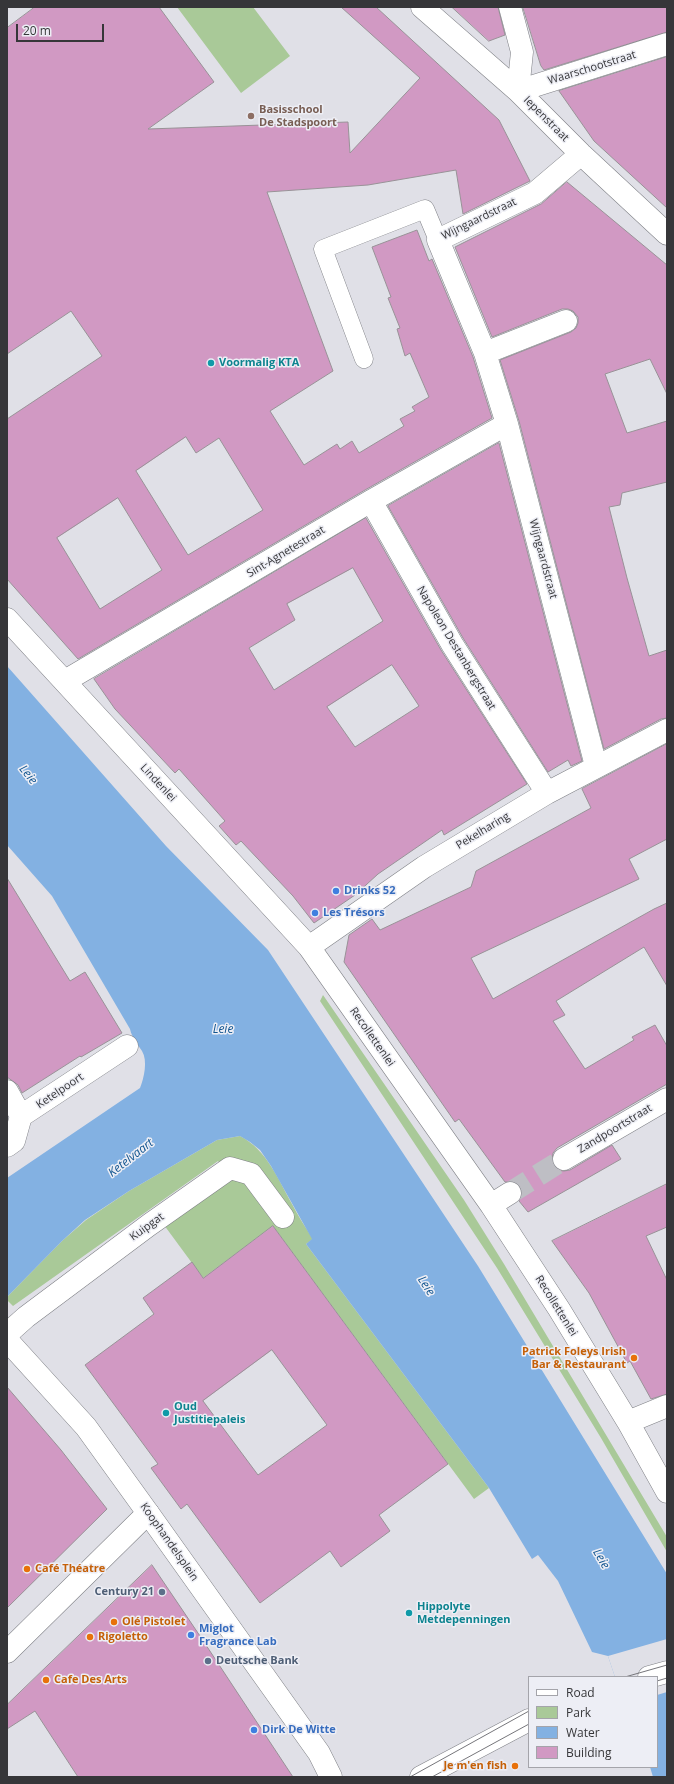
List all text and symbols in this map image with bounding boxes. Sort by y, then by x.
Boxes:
scale bar [18,16,106,42]
text: 20 m [23,22,51,39]
street label: Waarschootstraat [547,48,637,88]
street label: Iepenstraat [521,94,571,144]
place label: Basisschool De Stadspoort [259,103,337,129]
marker: Basisschool De Stadspoort [246,111,256,121]
street label: Wijngaardstraat [439,195,519,243]
place label: Voormalig KTA [219,356,299,370]
marker: Voormalig KTA [206,358,216,368]
street label: Wijngaardstraat [526,518,560,600]
street label: Sint-Agnetestraat [245,523,327,581]
street label: Napoleon Destanbergstraat [414,584,498,712]
street label: Lindenlei [137,761,179,805]
water label: Leie [16,762,40,788]
street label: Pekelharing [454,810,512,852]
place label: Drinks 52 [344,884,395,898]
marker: Drinks 52 [331,886,341,896]
place label: Les Trésors [323,906,385,920]
marker: Les Trésors [310,908,320,918]
street label: Recollettenlei [347,1005,397,1069]
water label: Leie [213,1023,233,1037]
street label: Ketelpoort [34,1070,86,1112]
street label: Zandpoortstraat [576,1102,654,1156]
water label: Ketelvaart [106,1136,156,1180]
street label: Kuipgat [127,1210,167,1244]
water label: Leie [414,1273,438,1299]
street label: Recollettenlei [532,1273,580,1339]
place label: Patrick Foleys Irish Bar & Restaurant [522,1345,626,1371]
marker: Patrick Foleys Irish Bar & Restaurant [629,1353,639,1363]
place label: Oud Justitiepaleis [174,1400,245,1426]
marker: Oud Justitiepaleis [161,1408,171,1418]
street label: Koophandelsplein [137,1500,201,1584]
water label: Leie [590,1546,612,1572]
place label: Café Théatre [35,1562,105,1576]
marker: Café Théatre [22,1564,32,1574]
place label: Century 21 [95,1585,154,1599]
marker: Century 21 [157,1587,167,1597]
place label: Hippolyte Metdepenningen [417,1600,511,1626]
marker: Hippolyte Metdepenningen [404,1608,414,1618]
place label: Olé Pistolet [122,1615,185,1629]
marker: Olé Pistolet [109,1617,119,1627]
place label: Miglot Fragrance Lab [199,1622,277,1648]
place label: Rigoletto [98,1630,148,1644]
marker: Miglot Fragrance Lab [186,1630,196,1640]
marker: Rigoletto [85,1632,95,1642]
place label: Deutsche Bank [216,1654,298,1668]
marker: Deutsche Bank [203,1656,213,1666]
place label: Cafe Des Arts [54,1673,127,1687]
marker: Cafe Des Arts [41,1675,51,1685]
legend [528,1676,658,1768]
text: Road [566,1684,595,1701]
text: Park [566,1704,591,1721]
place label: Dirk De Witte [262,1723,336,1737]
text: Water [566,1724,600,1741]
marker: Dirk De Witte [249,1725,259,1735]
text: Building [566,1744,611,1761]
place label: Je m'en fish [443,1759,507,1773]
marker: Je m'en fish [510,1761,520,1771]

